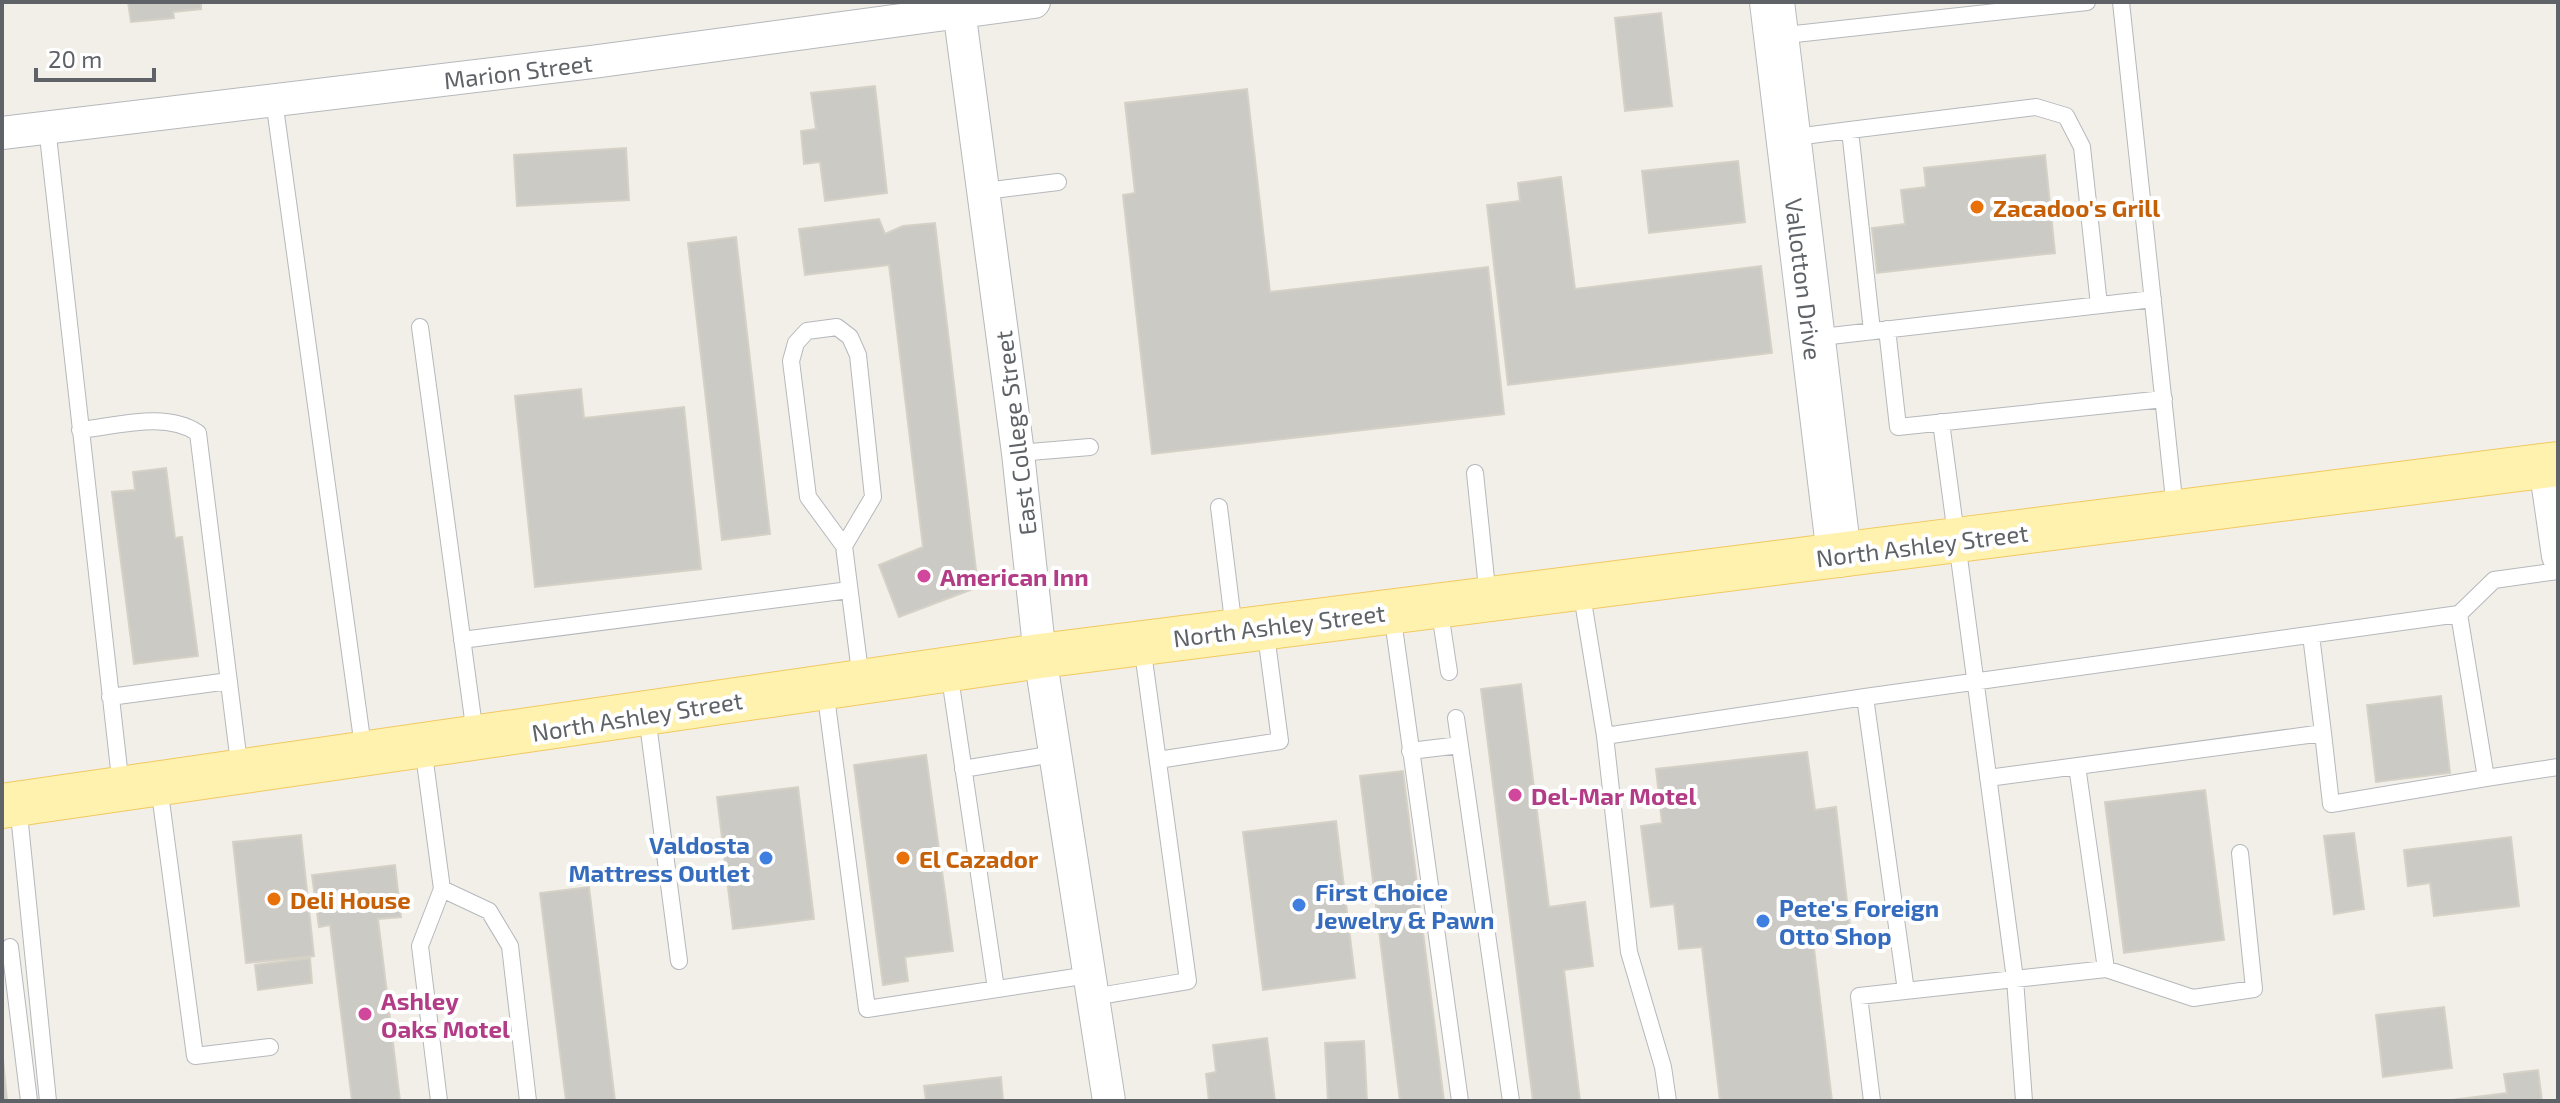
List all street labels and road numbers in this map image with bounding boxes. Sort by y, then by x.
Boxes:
street label: Marion Street [442,48,594,94]
street label: Vallotton Drive [1780,196,1828,362]
street label: East College Street [988,329,1042,537]
street label: North Ashley Street [1814,518,2030,572]
street label: North Ashley Street [1171,598,1387,652]
street label: North Ashley Street [529,685,745,747]

